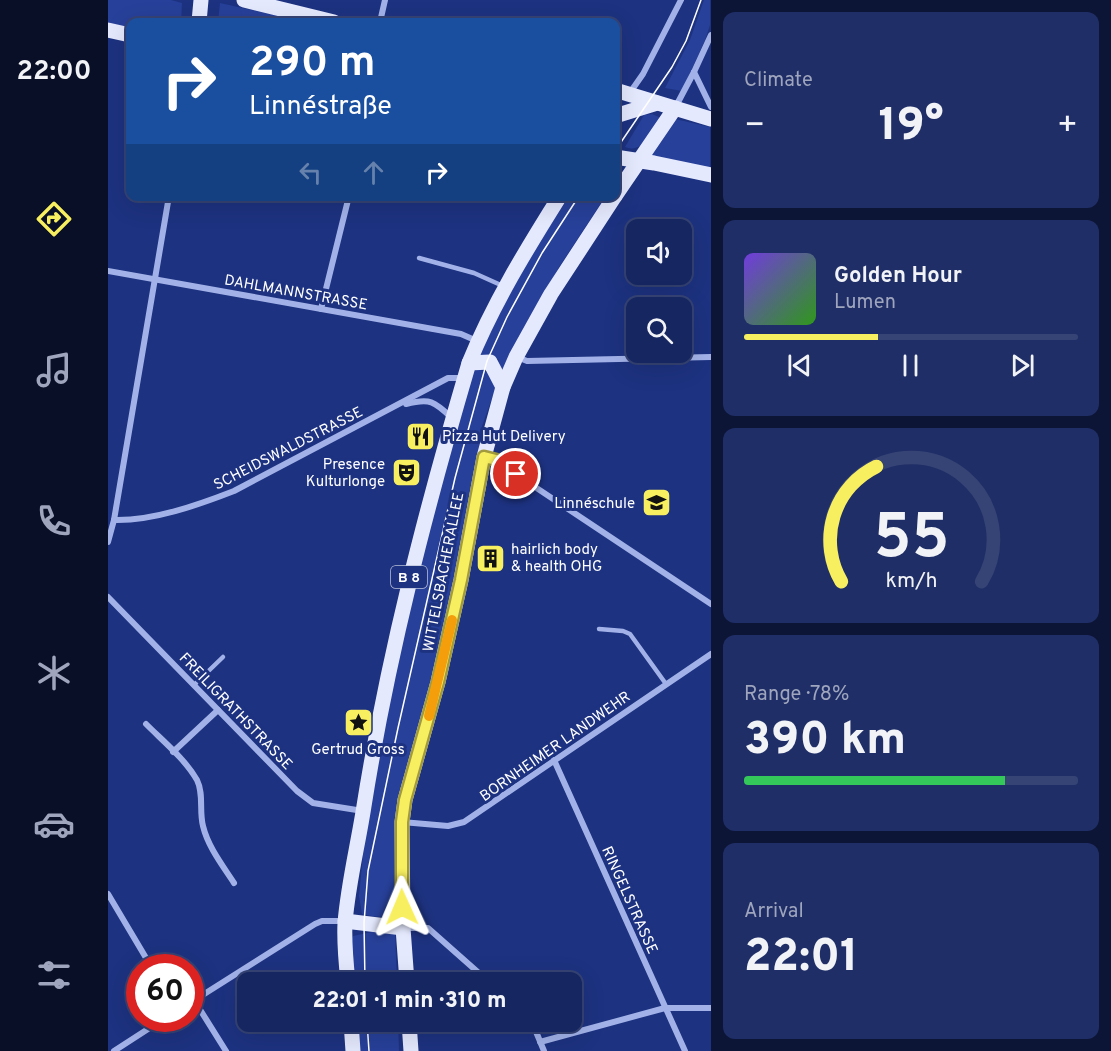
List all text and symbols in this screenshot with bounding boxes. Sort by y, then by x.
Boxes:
text: 290 m [249,38,376,91]
icon: right [150,42,228,120]
text: 22:00 [16,55,92,89]
text: Climate [744,68,813,94]
text: Linnéstraße [249,90,392,124]
text: 19° [878,99,944,156]
text: − [744,106,765,148]
text: + [1057,106,1078,148]
icon: left [294,156,327,189]
icon: ahead [357,156,390,189]
icon: right [420,156,453,189]
icon: directions [33,198,75,240]
map controls [626,219,692,363]
button: sound [626,219,692,285]
text: Golden Hour [834,263,962,290]
street label: DAHLMANNSTRASSE [223,272,369,315]
text: Lumen [834,290,896,316]
button: search [626,297,692,363]
icon: music [33,349,75,391]
icon: previous [783,349,816,382]
icon: pause [894,349,927,382]
icon: next [1006,349,1039,382]
street label: SCHEIDSWALDSTRASSE [211,403,367,495]
restaurant icon: Pizza Hut Delivery [405,420,437,452]
place label: Pizza Hut Delivery [442,428,566,447]
pin [490,448,541,499]
place label: Presence Kulturlonge [306,456,385,492]
theatre icon: Presence Kulturlonge [390,457,422,489]
icon: arrive [499,457,532,490]
school or university icon: Linnéschule [640,487,672,519]
street label: WITTELSBACHERALLEE [420,491,469,654]
place label: Linnéschule [554,495,635,514]
icon: phone [33,500,75,542]
text: 55 [873,502,949,581]
place label: hairlich body & health OHG [511,541,602,577]
building icon: hairlich body & health OHG [474,542,506,574]
road number: B 8 [391,566,427,588]
text: km/h [885,569,937,596]
street label: FREILIGRATHSTRASSE [174,650,296,775]
icon: climate [33,652,75,694]
text: Range · 78% [744,682,849,708]
street label: BORNHEIMER LANDWEHR [477,688,635,807]
place icon: Gertrud Gross [342,706,374,738]
text: 390 km [744,713,906,770]
place label: Gertrud Gross [311,741,405,760]
icon: car [33,803,75,845]
street label: RINGELSTRASSE [596,844,661,957]
position arrow [370,875,434,939]
text: Arrival [744,899,804,925]
text: 22:01 [744,930,858,987]
icon: filters [33,954,75,996]
speed limit sign: 60 [126,954,204,1032]
text: 22:01 · 1 min · 310 m [313,988,506,1015]

